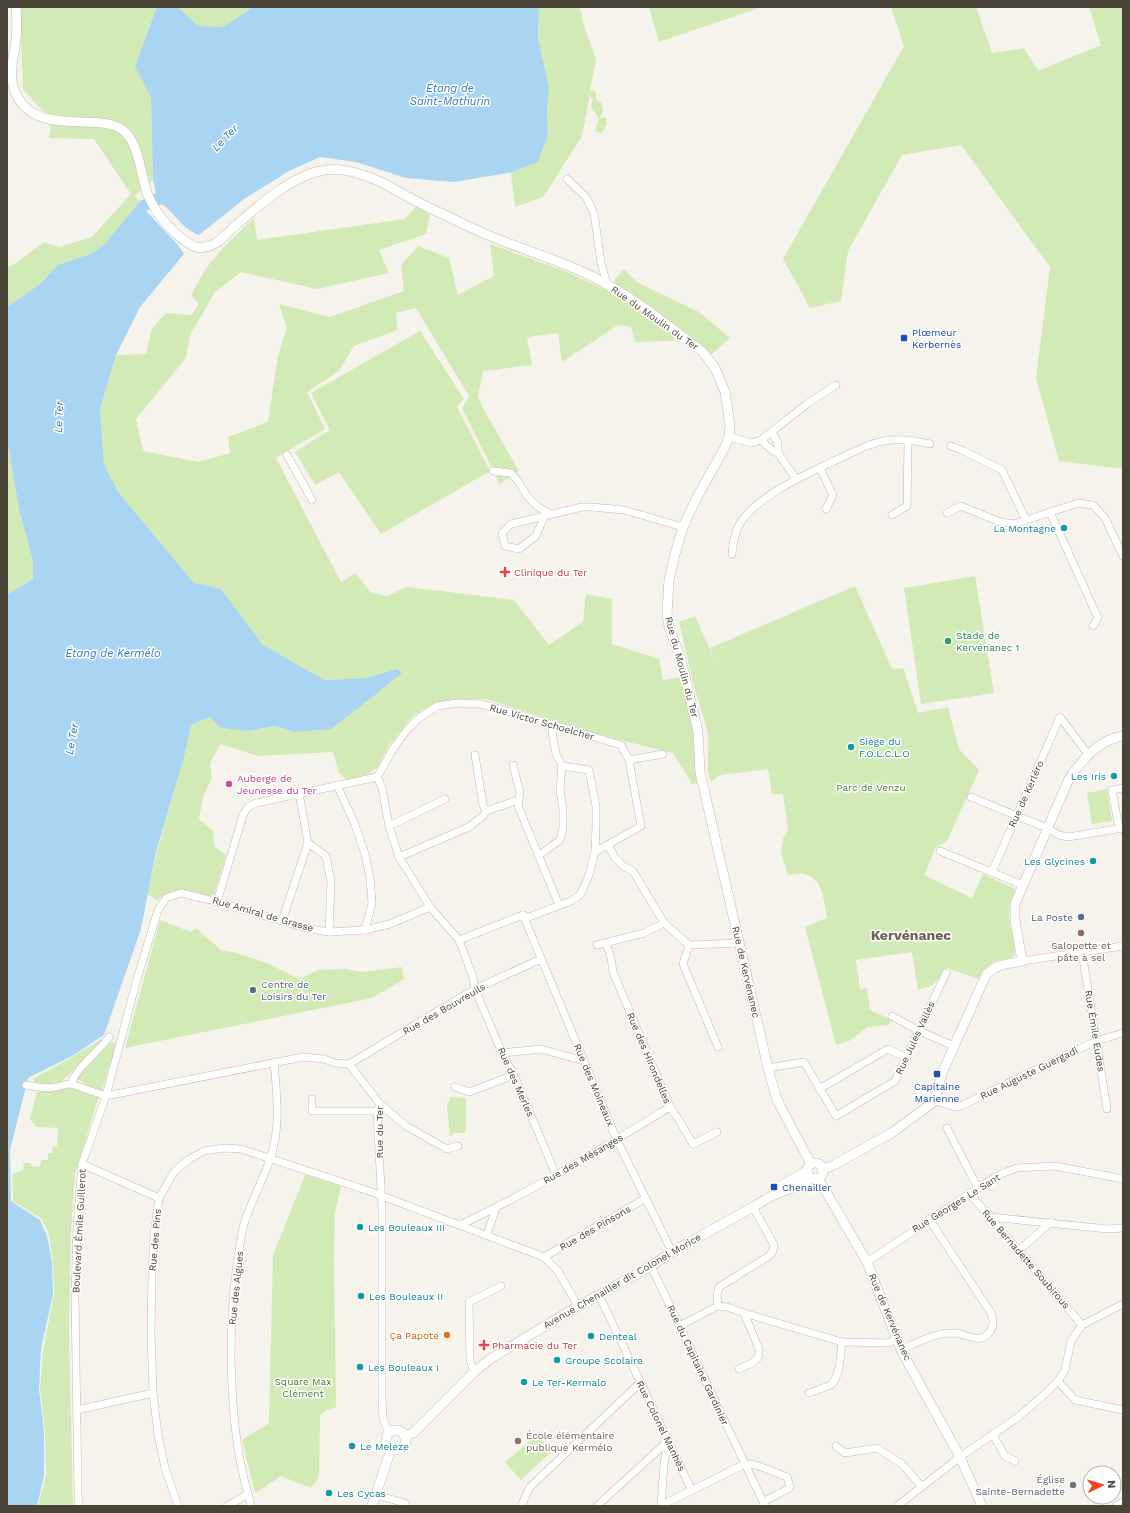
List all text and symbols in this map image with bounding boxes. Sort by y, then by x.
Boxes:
water label: Étang de Saint-Mathurin [410,81,490,108]
water label: Le Ter [209,121,241,154]
street label: Rue du Moulin du Ter [609,284,701,352]
place label: Plœmeur Kerbernès [912,327,961,350]
marker: Plœmeur Kerbernès [899,333,909,343]
water label: Le Ter [52,400,66,433]
place label: La Montagne [993,523,1056,534]
marker: La Montagne [1059,523,1069,533]
marker: Clinique du Ter [499,566,511,578]
place label: Clinique du Ter [514,567,587,578]
street label: Rue du Moulin du Ter [663,615,701,719]
place label: Stade de Kervénanec 1 [956,630,1019,653]
marker: Stade de Kervénanec 1 [943,636,953,646]
water label: Étang de Kermélo [65,646,161,660]
street label: Rue Victor Schoelcher [488,702,596,742]
water label: Le Ter [63,721,81,756]
place label: Siège du F.O.L.C.L.O [859,736,910,759]
marker: Siège du F.O.L.C.L.O [846,742,856,752]
street label: Rue de Kerléro [1006,759,1046,829]
place label: Les Iris [1071,771,1106,782]
marker: Les Iris [1109,771,1119,781]
place label: Auberge de Jeunesse du Ter [237,773,317,796]
marker: Auberge de Jeunesse du Ter [224,779,234,789]
park label: Parc de Venzu [836,782,906,793]
place label: Les Glycines [1024,856,1085,867]
marker: Les Glycines [1088,856,1098,866]
street label: Rue Amiral de Grasse [211,894,315,934]
place label: La Poste [1031,912,1073,923]
marker: La Poste [1076,912,1086,922]
street label: Rue de Kervénanec [730,925,762,1019]
district label: Kervénanec [871,927,951,943]
marker: Salopette et pâte à sel [1076,928,1086,938]
place label: Salopette et pâte à sel [1051,940,1112,963]
place label: Centre de Loisirs du Ter [261,979,326,1002]
street label: Rue des Bouvreuils [401,981,487,1037]
marker: Centre de Loisirs du Ter [248,985,258,995]
street label: Rue Émile Eudes [1083,989,1107,1073]
street label: Rue Jules Vallès [893,1000,937,1076]
street label: Rue des Hirondelles [625,1011,673,1105]
street label: Rue des Moineaux [572,1042,616,1128]
street label: Rue des Merles [496,1045,536,1119]
street label: Rue Auguste Guergadi [978,1045,1080,1101]
marker: Capitaine Marienne [932,1069,942,1079]
place label: Capitaine Marienne [914,1081,960,1104]
street label: Rue du Ter [374,1106,385,1158]
street label: Rue des Mésanges [541,1132,625,1186]
street label: Boulevard Émile Guillerot [70,1168,88,1293]
street label: Rue Georges Le Sant [910,1171,1003,1235]
marker: Chenailler [769,1182,779,1192]
place label: Chenailler [782,1182,831,1193]
street label: Rue des Pinsons [557,1203,633,1253]
street label: Rue Bernadette Soubirous [980,1207,1072,1311]
street label: Rue des Pins [147,1208,163,1272]
marker: Les Bouleaux III [355,1222,365,1232]
place label: Les Bouleaux III [368,1222,445,1233]
street label: Avenue Chenailler dit Colonel Morice [541,1231,703,1331]
street label: Rue des Algues [227,1250,245,1326]
street label: Rue de Kervénanec [867,1272,914,1363]
marker: Les Bouleaux II [356,1291,366,1301]
place label: Les Bouleaux II [369,1291,443,1302]
street label: Rue du Capitaine Gardinier [665,1303,731,1427]
place label: Ça Papote [389,1330,439,1341]
marker: Ça Papote [442,1330,452,1340]
marker: Denteal [586,1331,596,1341]
place label: Denteal [599,1331,637,1342]
marker: Pharmacie du Ter [479,1340,489,1350]
place label: Pharmacie du Ter [492,1340,577,1351]
marker: Groupe Scolaire [552,1355,562,1365]
place label: Groupe Scolaire [565,1355,643,1366]
marker: Les Bouleaux I [355,1362,365,1372]
place label: Les Bouleaux I [368,1362,439,1373]
park label: Square Max Clément [274,1376,332,1399]
marker: Le Ter-Kermalo [519,1377,529,1387]
place label: Le Ter-Kermalo [532,1377,606,1388]
street label: Rue Colonel Manhès [634,1379,688,1473]
place label: École élémentaire publique Kermélo [526,1430,614,1453]
marker: École élémentaire publique Kermélo [513,1436,523,1446]
marker: Le Meleze [347,1441,357,1451]
place label: Le Meleze [360,1441,409,1452]
north arrow [1082,1465,1122,1505]
place label: Église Sainte-Bernadette [976,1474,1065,1497]
marker: Église Sainte-Bernadette [1068,1480,1078,1490]
text: N [1105,1480,1118,1489]
marker: Les Cycas [324,1488,334,1498]
place label: Les Cycas [337,1488,386,1499]

